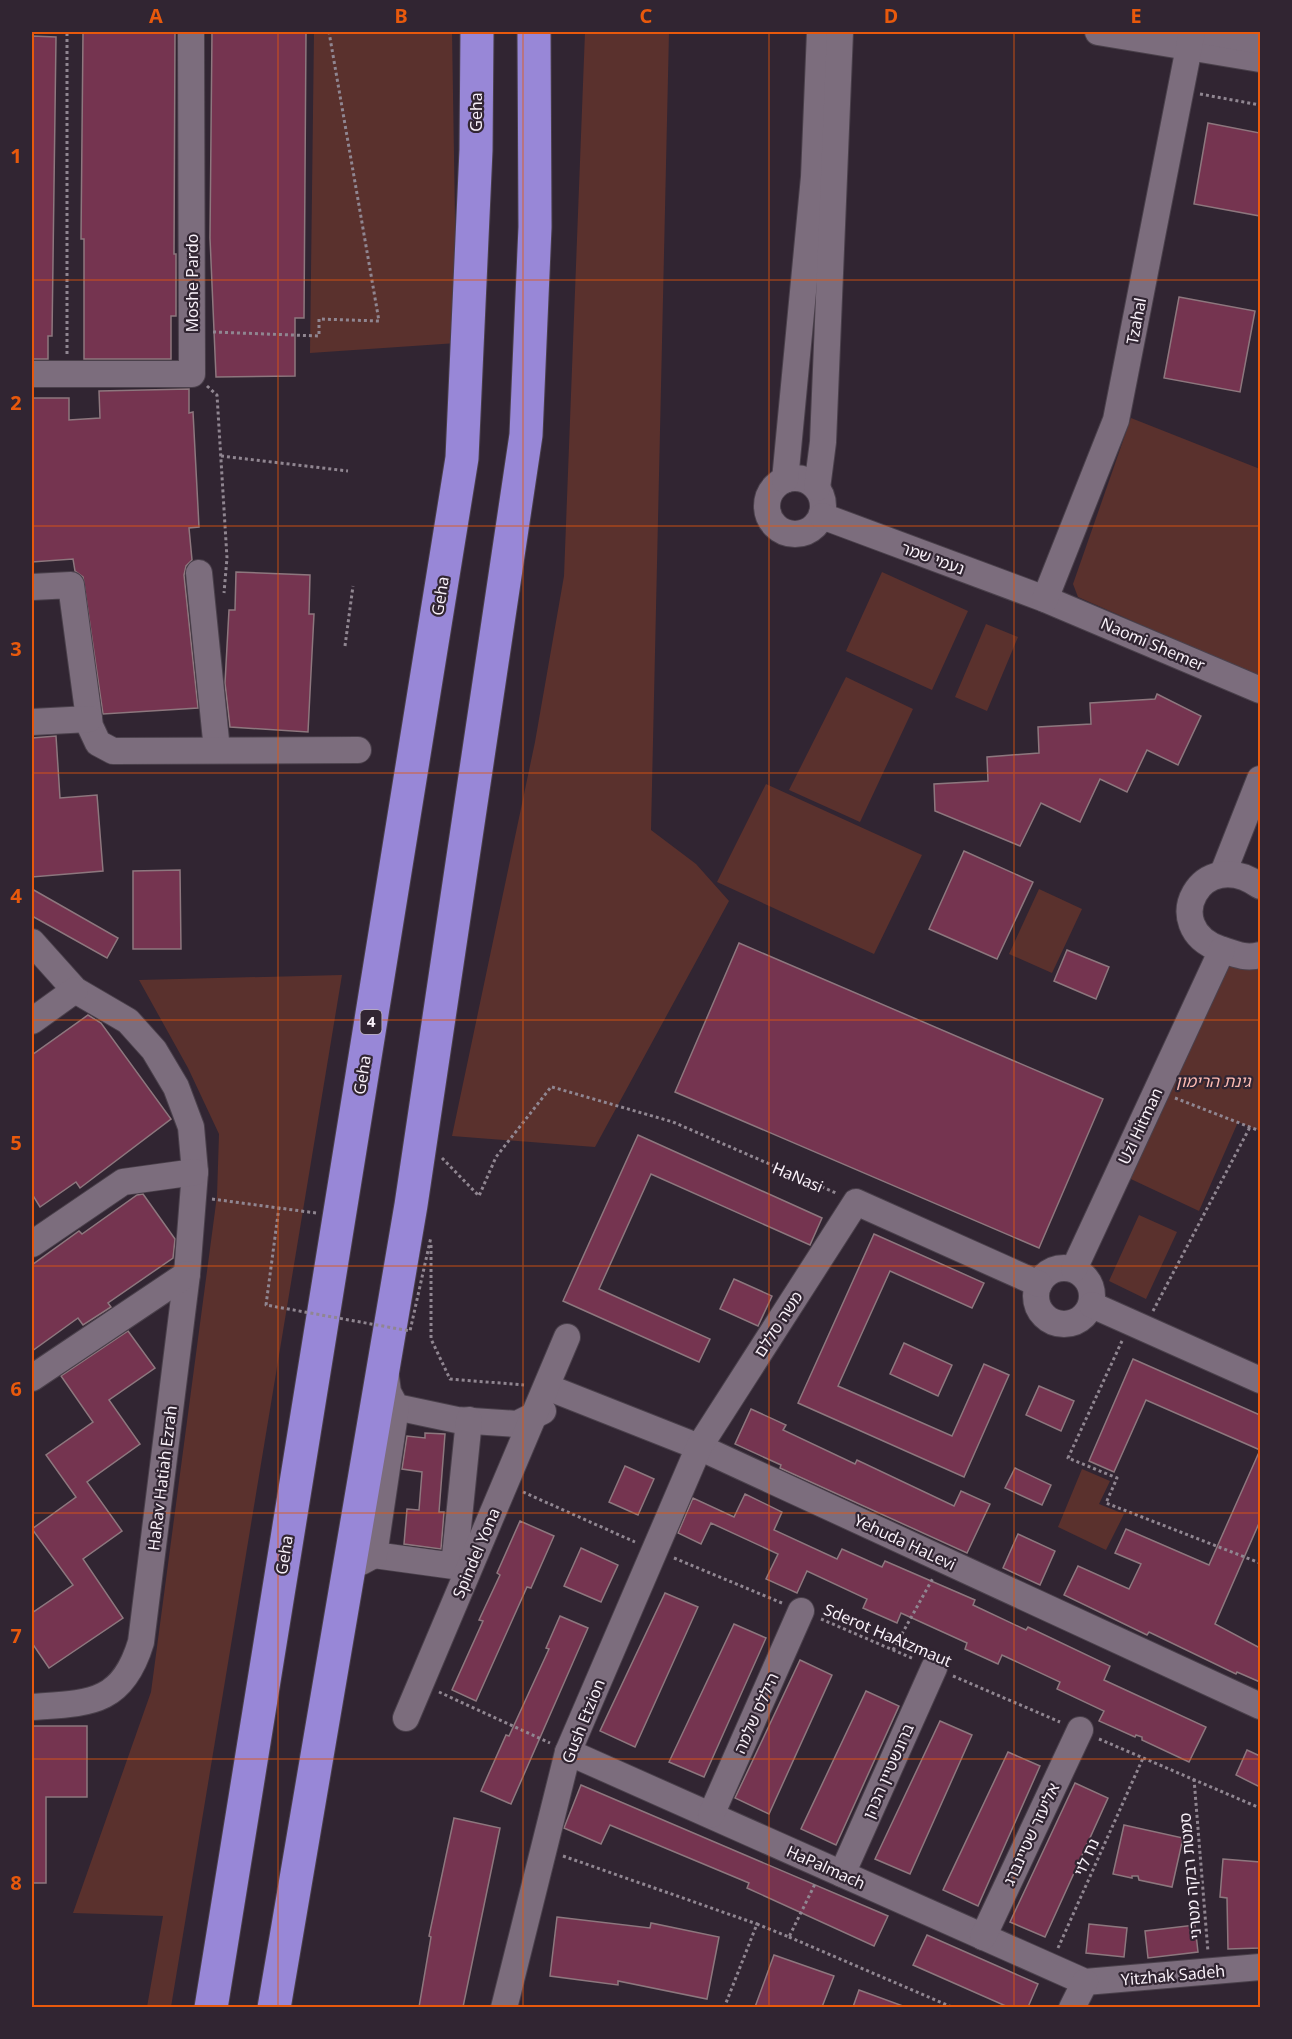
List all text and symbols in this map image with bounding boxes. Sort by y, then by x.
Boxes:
text: A [149,2,163,29]
text: B [394,2,408,29]
text: C [640,2,653,29]
text: D [884,2,898,29]
text: E [1131,2,1141,29]
street label: Geha [465,92,487,132]
text: 1 [10,142,22,169]
street label: Moshe Pardo [181,234,203,332]
street label: Tzahal [1121,296,1151,346]
text: 2 [10,389,22,416]
street label: נעמי שמר [898,536,968,580]
street label: Geha [426,575,454,617]
street label: Naomi Shemer [1098,612,1209,676]
text: 3 [10,635,22,662]
text: 4 [10,882,22,909]
road number: 4 [360,1010,382,1034]
street label: Geha [348,1054,376,1096]
park label: גינת הרימון [1175,1070,1252,1092]
street label: Uzi Hitman [1113,1084,1167,1168]
text: 5 [10,1129,22,1156]
street label: HaNasi [769,1157,827,1197]
street label: משה סללם [748,1287,808,1361]
text: 6 [10,1375,22,1402]
street label: HaRav Hatiah Ezrah [142,1404,182,1552]
street label: Spindel Yona [447,1505,505,1601]
street label: Yehuda HaLevi [851,1509,959,1575]
street label: Geha [270,1534,298,1576]
street label: Sderot HaAtzmaut [821,1598,955,1672]
text: 7 [10,1622,22,1649]
street label: היללס שלמה [728,1669,784,1757]
street label: Gush Etzion [556,1676,610,1766]
street label: ברונשטיין הכהן [857,1720,919,1822]
street label: אליעזר שטיינברג [998,1779,1064,1889]
street label: סמטת רבקה מטרני [1174,1812,1206,1940]
street label: נח לוי [1068,1835,1104,1879]
street label: HaPalmach [783,1840,869,1894]
text: 8 [10,1869,22,1896]
street label: Yitzhak Sadeh [1120,1959,1226,1991]

